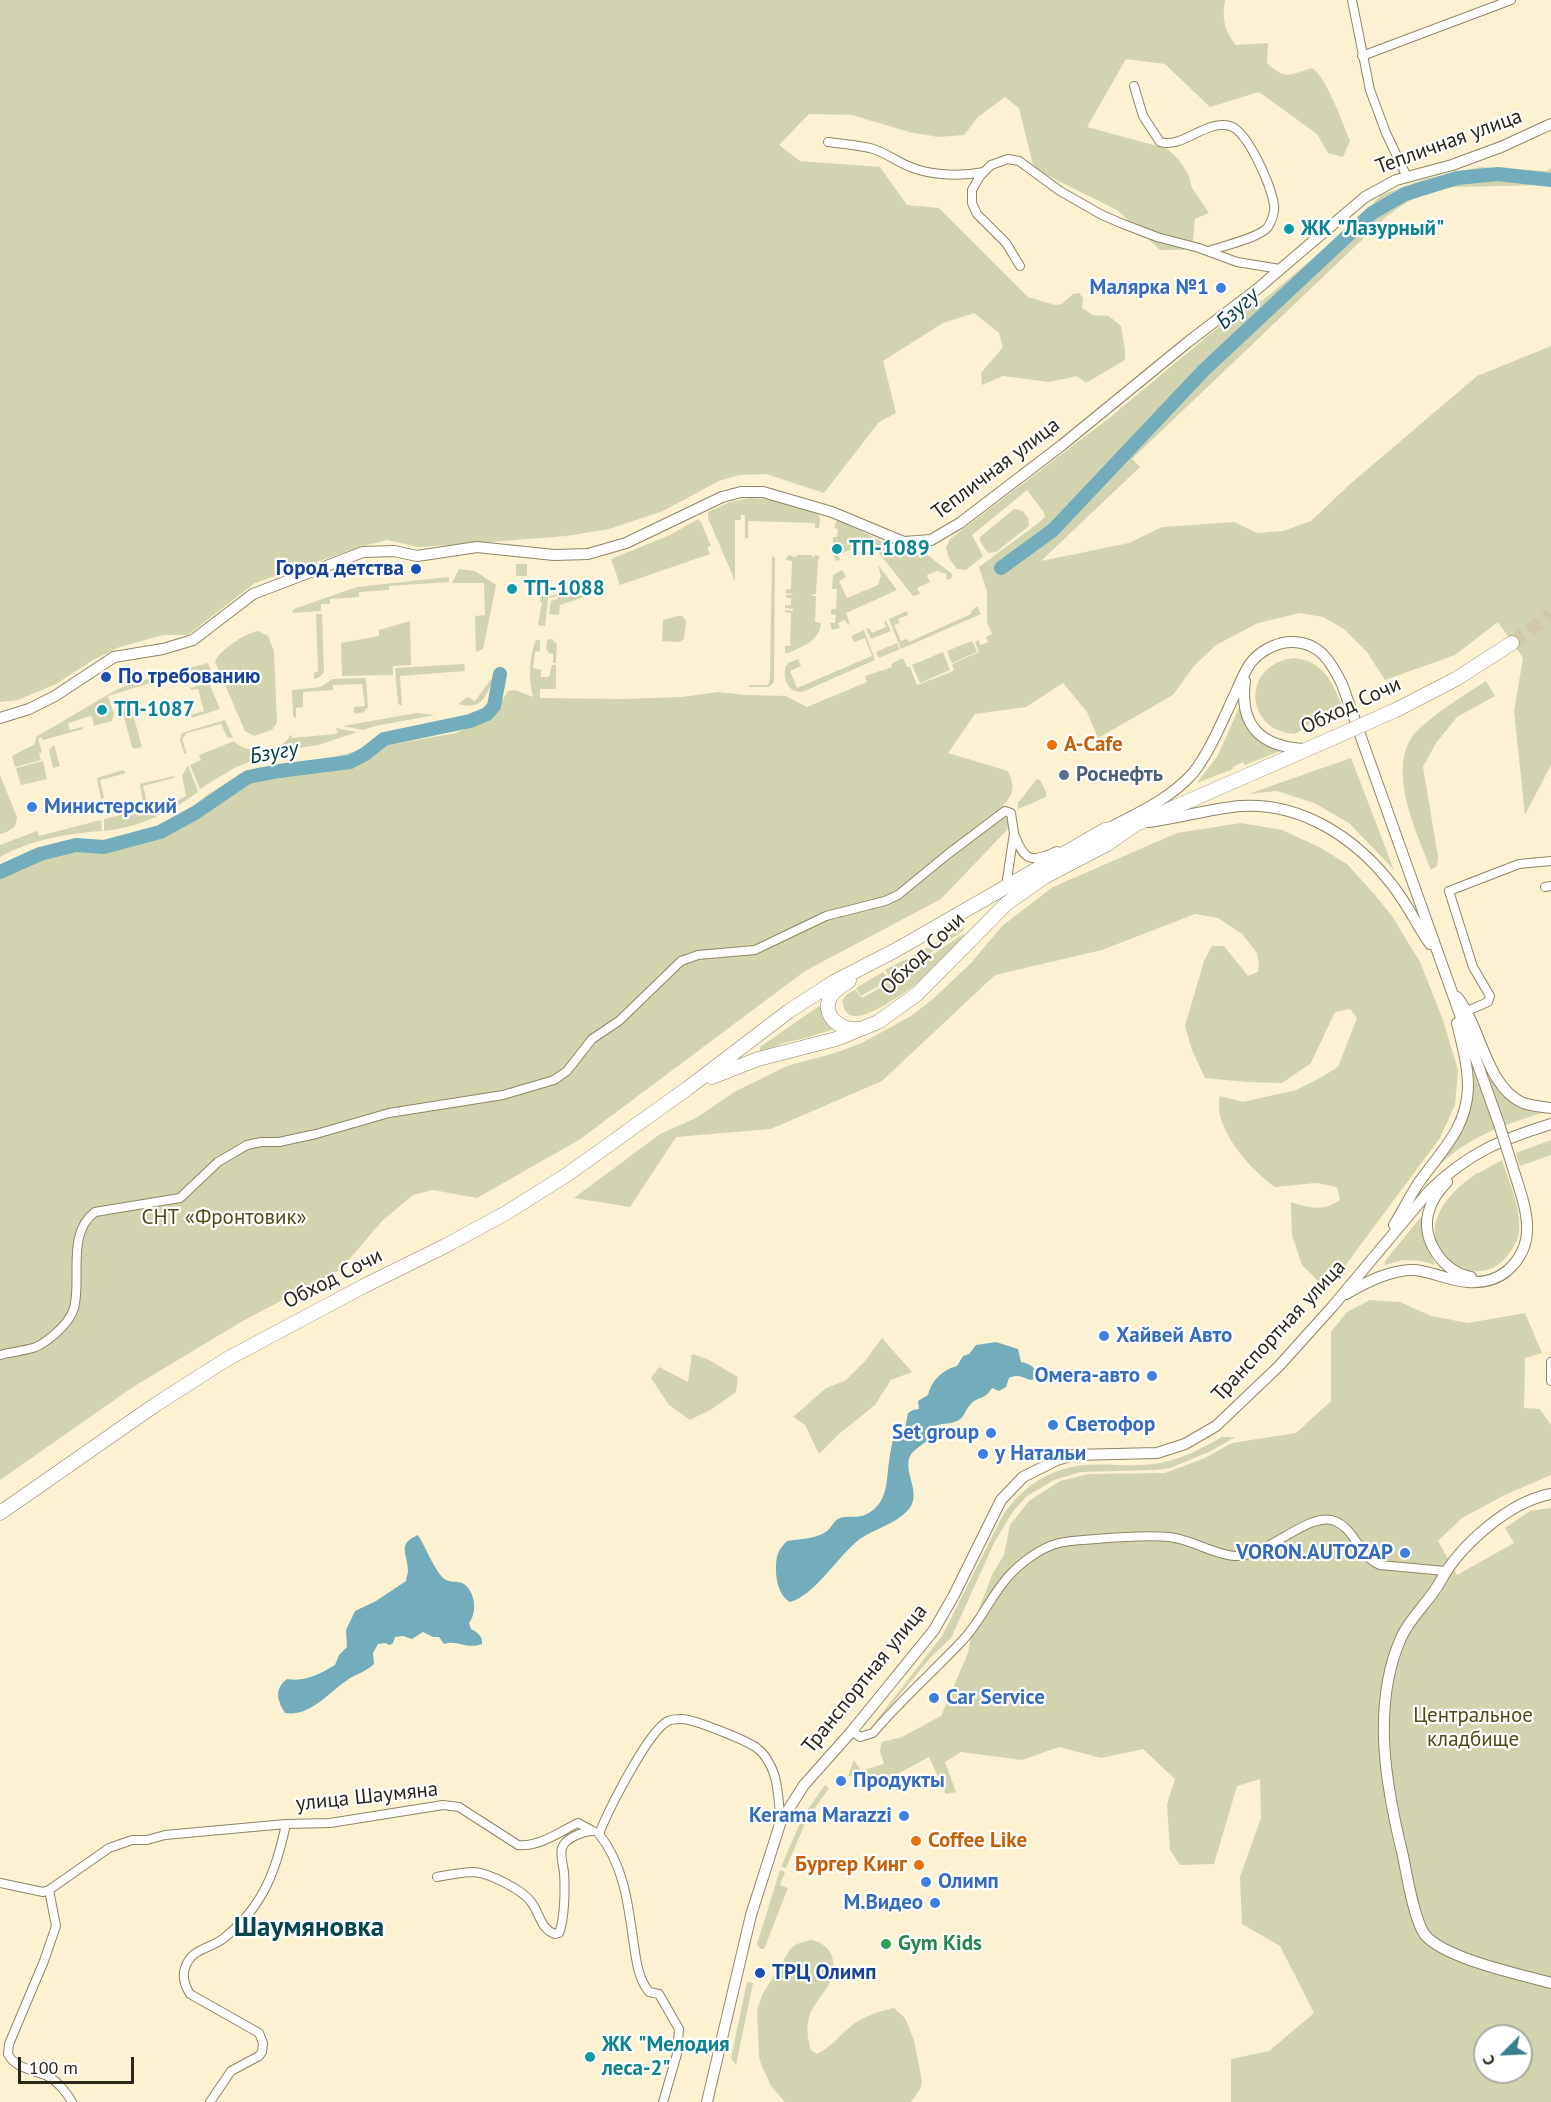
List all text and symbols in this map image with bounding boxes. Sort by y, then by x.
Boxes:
street label: Тепличная улица [1372,104,1526,180]
place label: ЖК "Лазурный" [1301,216,1444,242]
marker: ЖК "Лазурный" [1282,222,1296,236]
place label: Малярка №1 [1090,275,1209,301]
marker: Малярка №1 [1214,281,1228,295]
water label: Бзугу [1211,283,1265,335]
street label: Тепличная улица [927,413,1065,525]
place label: ТП-1089 [849,536,930,562]
marker: ТП-1089 [830,542,844,556]
place label: Город детства [276,556,404,582]
marker: Город детства [409,562,423,576]
place label: ТП-1088 [524,576,605,602]
marker: ТП-1088 [505,582,519,596]
place label: По требованию [118,664,261,690]
marker: По требованию [99,670,113,684]
street label: Обход Сочи [1297,672,1405,740]
place label: ТП-1087 [114,697,195,723]
marker: ТП-1087 [95,703,109,717]
place label: A-Cafe [1064,732,1123,758]
water label: Бзугу [248,736,300,770]
marker: A-Cafe [1045,738,1059,752]
place label: Роснефть [1076,762,1163,788]
marker: Роснефть [1057,768,1071,782]
place label: Министерский [44,794,177,820]
marker: Министерский [25,800,39,814]
street label: Обход Сочи [875,907,971,1001]
park label: СНТ «Фронтовик» [141,1205,307,1231]
street label: Обход Сочи [279,1243,387,1315]
street label: Транспортная улица [1207,1255,1351,1407]
place label: Хайвей Авто [1116,1323,1232,1349]
marker: Хайвей Авто [1097,1329,1111,1343]
place label: Омега-авто [1034,1363,1140,1389]
marker: Омега-авто [1145,1369,1159,1383]
place label: Светофор [1065,1412,1155,1438]
marker: Светофор [1046,1418,1060,1432]
place label: Set group [892,1420,979,1446]
marker: Set group [984,1426,998,1440]
place label: у Натальи [995,1441,1086,1467]
marker: у Натальи [976,1447,990,1461]
place label: VORON.AUTOZAP [1236,1540,1393,1566]
marker: VORON.AUTOZAP [1398,1546,1412,1560]
street label: Транспортная улица [797,1599,933,1759]
place label: Car Service [946,1685,1045,1711]
marker: Car Service [927,1691,941,1705]
park label: Центральное кладбище [1413,1703,1533,1753]
place label: Продукты [853,1768,945,1794]
marker: Продукты [834,1774,848,1788]
street label: улица Шаумяна [295,1777,439,1817]
place label: Kerama Marazzi [749,1803,892,1829]
marker: Kerama Marazzi [897,1809,911,1823]
place label: Coffee Like [928,1828,1027,1854]
marker: Coffee Like [909,1834,923,1848]
place label: Бургер Кинг [795,1852,907,1878]
marker: Бургер Кинг [912,1858,926,1872]
place label: Олимп [938,1869,999,1895]
marker: Олимп [919,1875,933,1889]
place label: М.Видео [843,1890,923,1916]
marker: М.Видео [928,1896,942,1910]
district label: Шаумяновка [234,1912,384,1944]
place label: Gym Kids [898,1931,982,1957]
marker: Gym Kids [879,1937,893,1951]
place label: ТРЦ Олимп [772,1960,876,1986]
marker: ТРЦ Олимп [753,1966,767,1980]
north arrow [1473,2024,1533,2084]
place label: ЖК "Мелодия леса-2" [602,2032,730,2082]
scale bar [21,2045,136,2083]
marker: ЖК "Мелодия леса-2" [583,2050,597,2064]
text: С [1477,2052,1499,2069]
text: 100 m [29,2056,78,2079]

